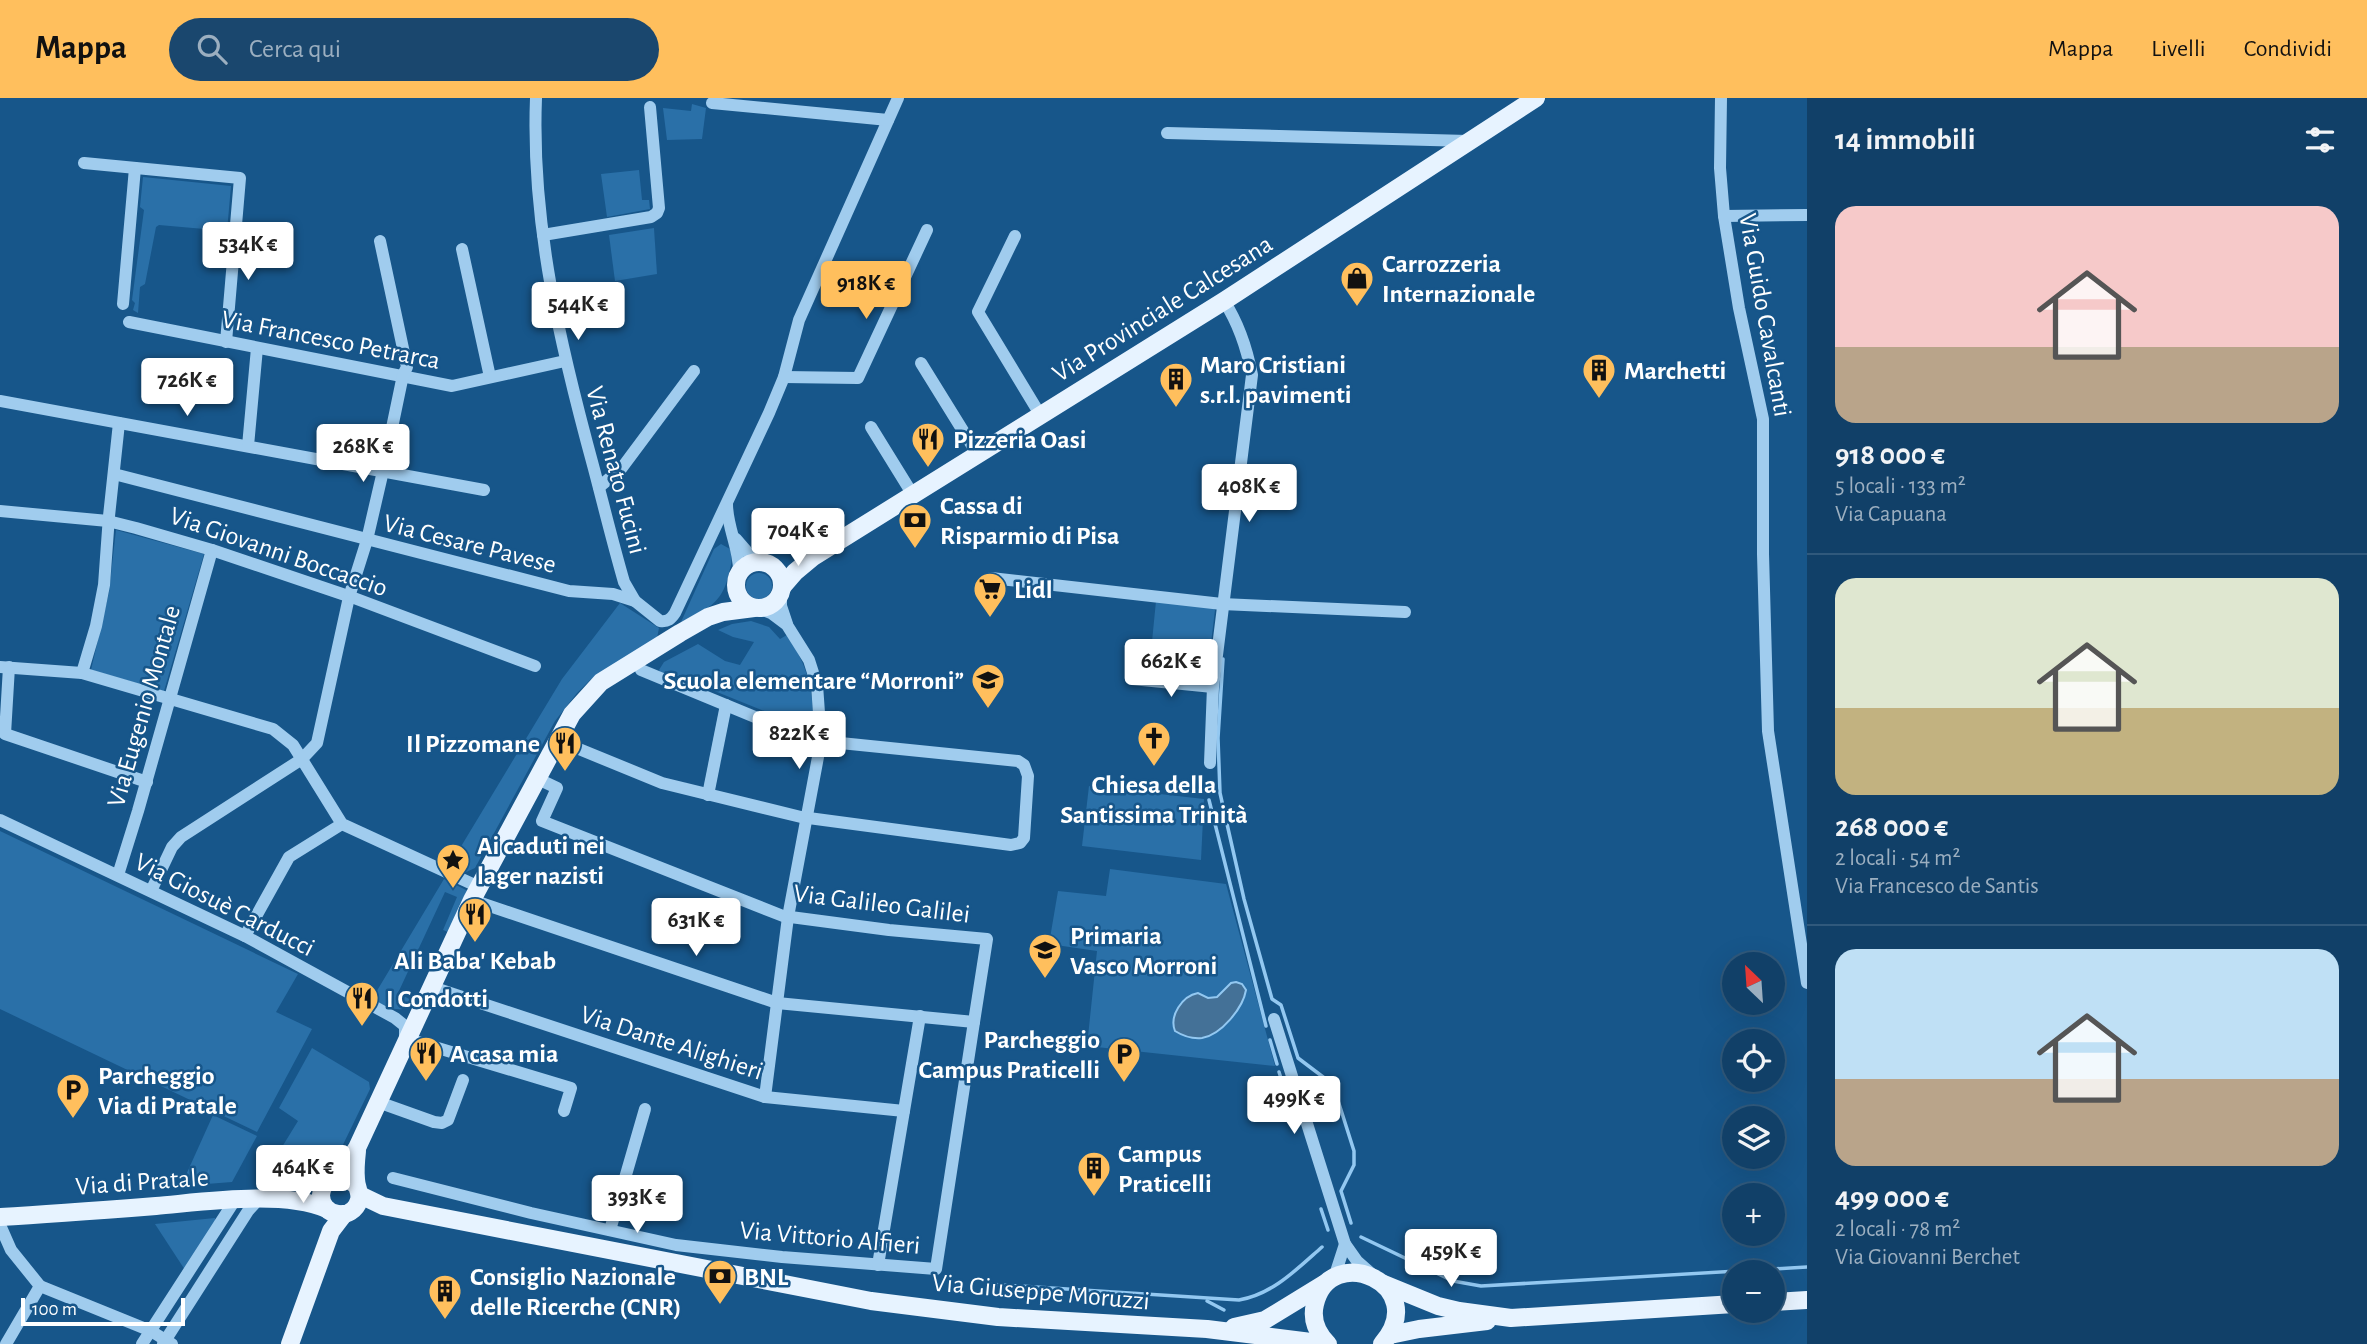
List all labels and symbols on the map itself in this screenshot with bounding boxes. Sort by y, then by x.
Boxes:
street label: Via Guido Cavalcanti [1734,211,1796,419]
pin: 534K € [191,222,305,282]
street label: Via Provinciale Calcesana [1048,231,1277,387]
place label: Carrozzeria Internazionale [1382,251,1535,307]
shop icon: Carrozzeria Internazionale [1338,259,1376,308]
pin: 918K € [809,262,923,321]
pin: 544K € [521,282,635,342]
street label: Via Francesco Petrarca [219,306,442,374]
building icon: Marchetti [1580,351,1618,400]
place label: Maro Cristiani s.r.l. pavimenti [1200,352,1352,408]
pin: 726K € [130,358,244,418]
place label: Marchetti [1624,358,1726,384]
building icon: Maro Cristiani s.r.l. pavimenti [1157,360,1195,409]
street label: Via Renato Fucini [581,384,651,557]
restaurant icon: Pizzeria Oasi [909,420,947,469]
pin: 268K € [306,424,420,484]
place label: Pizzeria Oasi [953,427,1086,453]
pin: 408K € [1192,464,1306,524]
place label: Cassa di Risparmio di Pisa [940,493,1120,549]
bank icon: Cassa di Risparmio di Pisa [896,501,934,550]
street label: Via Giovanni Boccaccio [166,502,391,601]
pin: 704K € [741,508,855,568]
street label: Via Cesare Pavese [381,510,559,578]
supermarket icon: Lidl [971,570,1009,619]
place label: Lidl [1014,577,1053,603]
street label: Via Eugenio Montale [103,602,185,810]
pin: 662K € [1114,640,1228,699]
school or university icon: Scuola elementare “Morroni” [969,661,1007,710]
place label: Scuola elementare “Morroni” [664,668,964,694]
pin: 822K € [742,712,856,771]
church icon: Chiesa della Santissima Trinità [1135,719,1173,768]
restaurant icon: Il Pizzomane [546,724,584,773]
place label: Il Pizzomane [406,731,540,757]
place label: Chiesa della Santissima Trinità [1060,772,1248,828]
place label: Ai caduti nei lager nazisti [477,833,605,889]
place icon: Ai caduti nei lager nazisti [434,841,472,890]
street label: Via Giosuè Carducci [131,848,319,961]
street label: Via Galileo Galilei [792,880,972,928]
restaurant icon: Ali Baba' Kebab [456,895,494,944]
pin: 631K € [639,898,753,958]
place label: Primaria Vasco Morroni [1070,923,1217,979]
school or university icon: Primaria Vasco Morroni [1026,931,1064,980]
place label: Ali Baba' Kebab [394,948,556,974]
north arrow [1722,952,1785,1015]
restaurant icon: I Condotti [343,979,381,1028]
place label: I Condotti [386,986,488,1012]
street label: Via Dante Alighieri [577,1001,766,1085]
place label: Parcheggio Campus Praticelli [919,1027,1100,1083]
restaurant icon: A casa mia [407,1034,445,1083]
parking icon: Parcheggio Campus Praticelli [1105,1035,1143,1084]
place label: A casa mia [450,1041,558,1067]
place label: Parcheggio Via di Pratale [98,1063,237,1119]
parking icon: Parcheggio Via di Pratale [54,1071,92,1120]
pin: 499K € [1237,1076,1351,1136]
place label: Campus Praticelli [1118,1141,1212,1197]
pin: 464K € [246,1146,360,1205]
building icon: Campus Praticelli [1075,1149,1113,1198]
street label: Via di Pratale [75,1164,209,1200]
pin: 393K € [580,1176,694,1235]
street label: Via Vittorio Alfieri [738,1217,921,1259]
pin: 459K € [1394,1230,1508,1289]
bank icon: BNL [701,1257,739,1306]
place label: Consiglio Nazionale delle Ricerche (CNR) [470,1264,681,1320]
place label: BNL [744,1264,789,1290]
street label: Via Giuseppe Moruzzi [931,1270,1151,1314]
building icon: Consiglio Nazionale delle Ricerche (CNR) [426,1272,464,1321]
scale bar [21,1295,186,1327]

